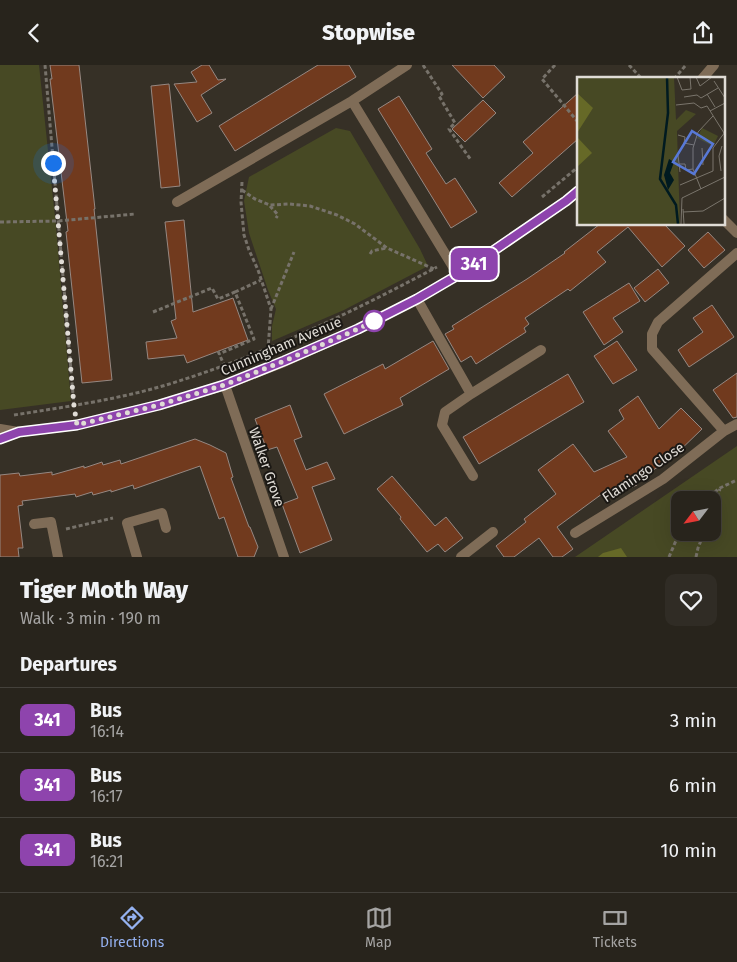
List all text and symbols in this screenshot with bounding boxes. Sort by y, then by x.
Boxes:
icon: back [20,19,48,47]
text: Stopwise [322,19,415,46]
icon: share [689,19,717,47]
inset map [577,77,724,225]
your location [41,151,66,176]
line badge: 341 [445,248,503,280]
text: 341 [461,253,487,275]
unlabelled marker [363,310,385,332]
street label: Cunningham Avenue [218,313,344,380]
street label: Walker Grove [245,425,288,509]
street label: Flamingo Close [599,439,688,506]
north arrow [671,491,721,541]
map controls [671,491,721,541]
button: heart [665,574,717,626]
text: Tiger Moth Way [20,576,188,604]
text: Walk · 3 min · 190 m [20,609,161,628]
text: Departures [20,653,117,676]
text: Bus [90,699,122,722]
text: 341 [34,709,61,731]
text: 3 min [670,709,717,732]
text: 16:14 [90,722,124,741]
text: Bus [90,764,122,787]
text: 341 [34,774,61,796]
text: 6 min [669,774,717,797]
text: 16:17 [90,787,123,806]
text: Bus [90,829,122,852]
text: 341 [34,839,61,861]
text: 10 min [660,839,717,862]
text: 16:21 [90,852,124,871]
tab: Directions [100,904,164,951]
tab: Map [365,904,393,951]
tab: Tickets [593,904,637,951]

